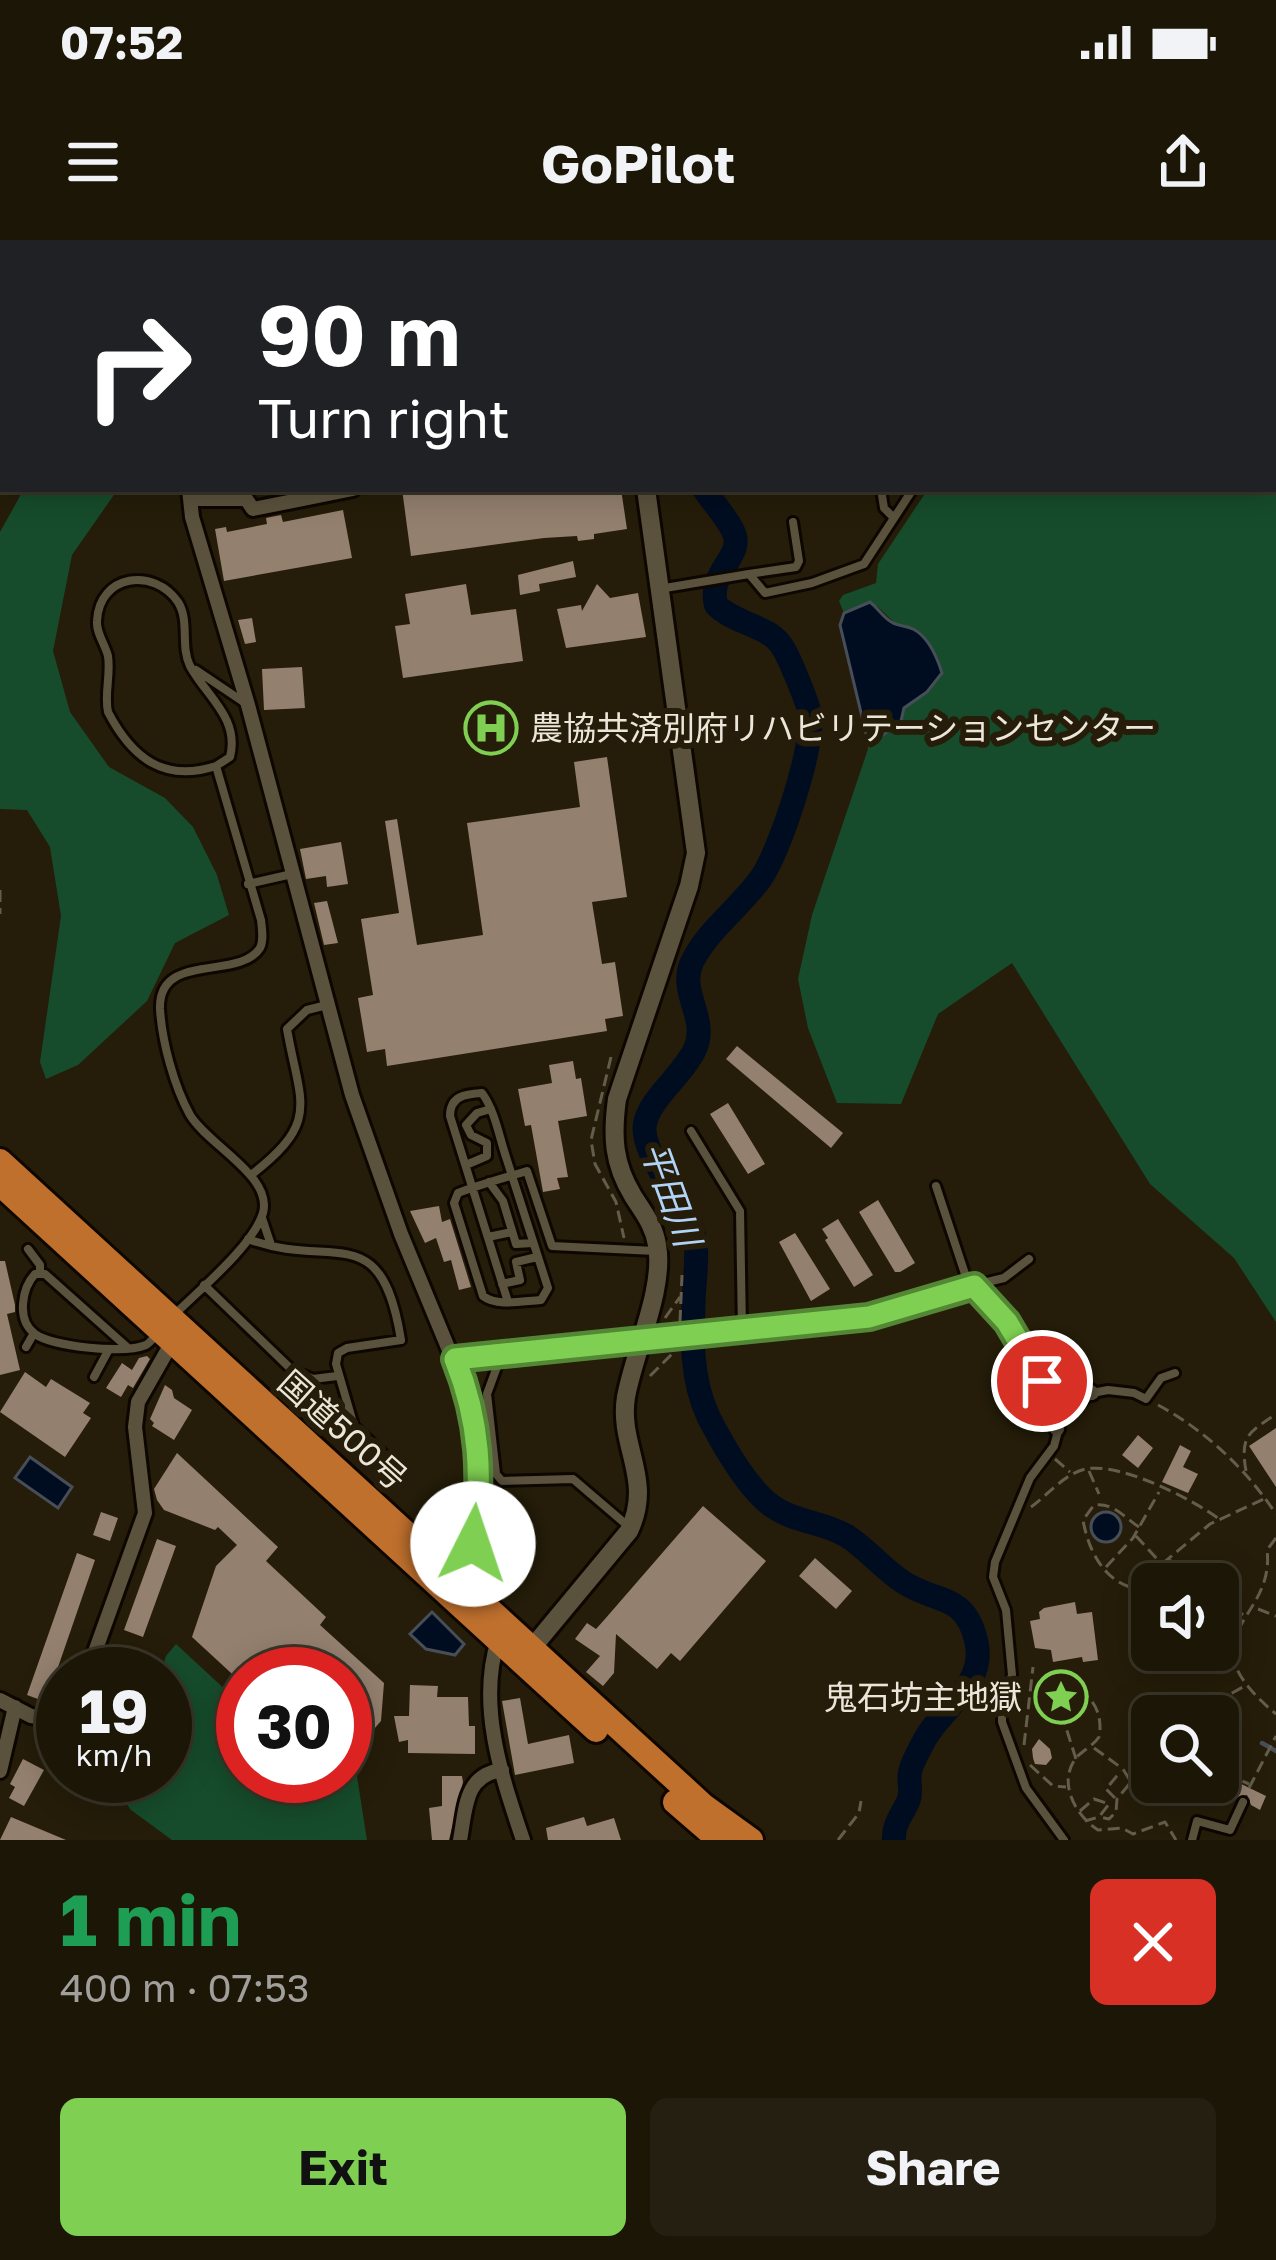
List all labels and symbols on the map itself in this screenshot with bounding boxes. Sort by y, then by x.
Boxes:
hospital icon: 農協共済別府リハビリテーションセンター [463,700,519,756]
place label: 農協共済別府リハビリテーションセンター [530,708,1156,747]
water label: 平田川 [633,1136,712,1256]
pin [991,1330,1093,1432]
street label: 国道500号 [271,1362,415,1497]
position arrow [410,1481,536,1607]
speed limit sign: 30 [216,1647,372,1803]
place icon: 鬼石坊主地獄 [1033,1669,1089,1725]
place label: 鬼石坊主地獄 [824,1677,1022,1716]

